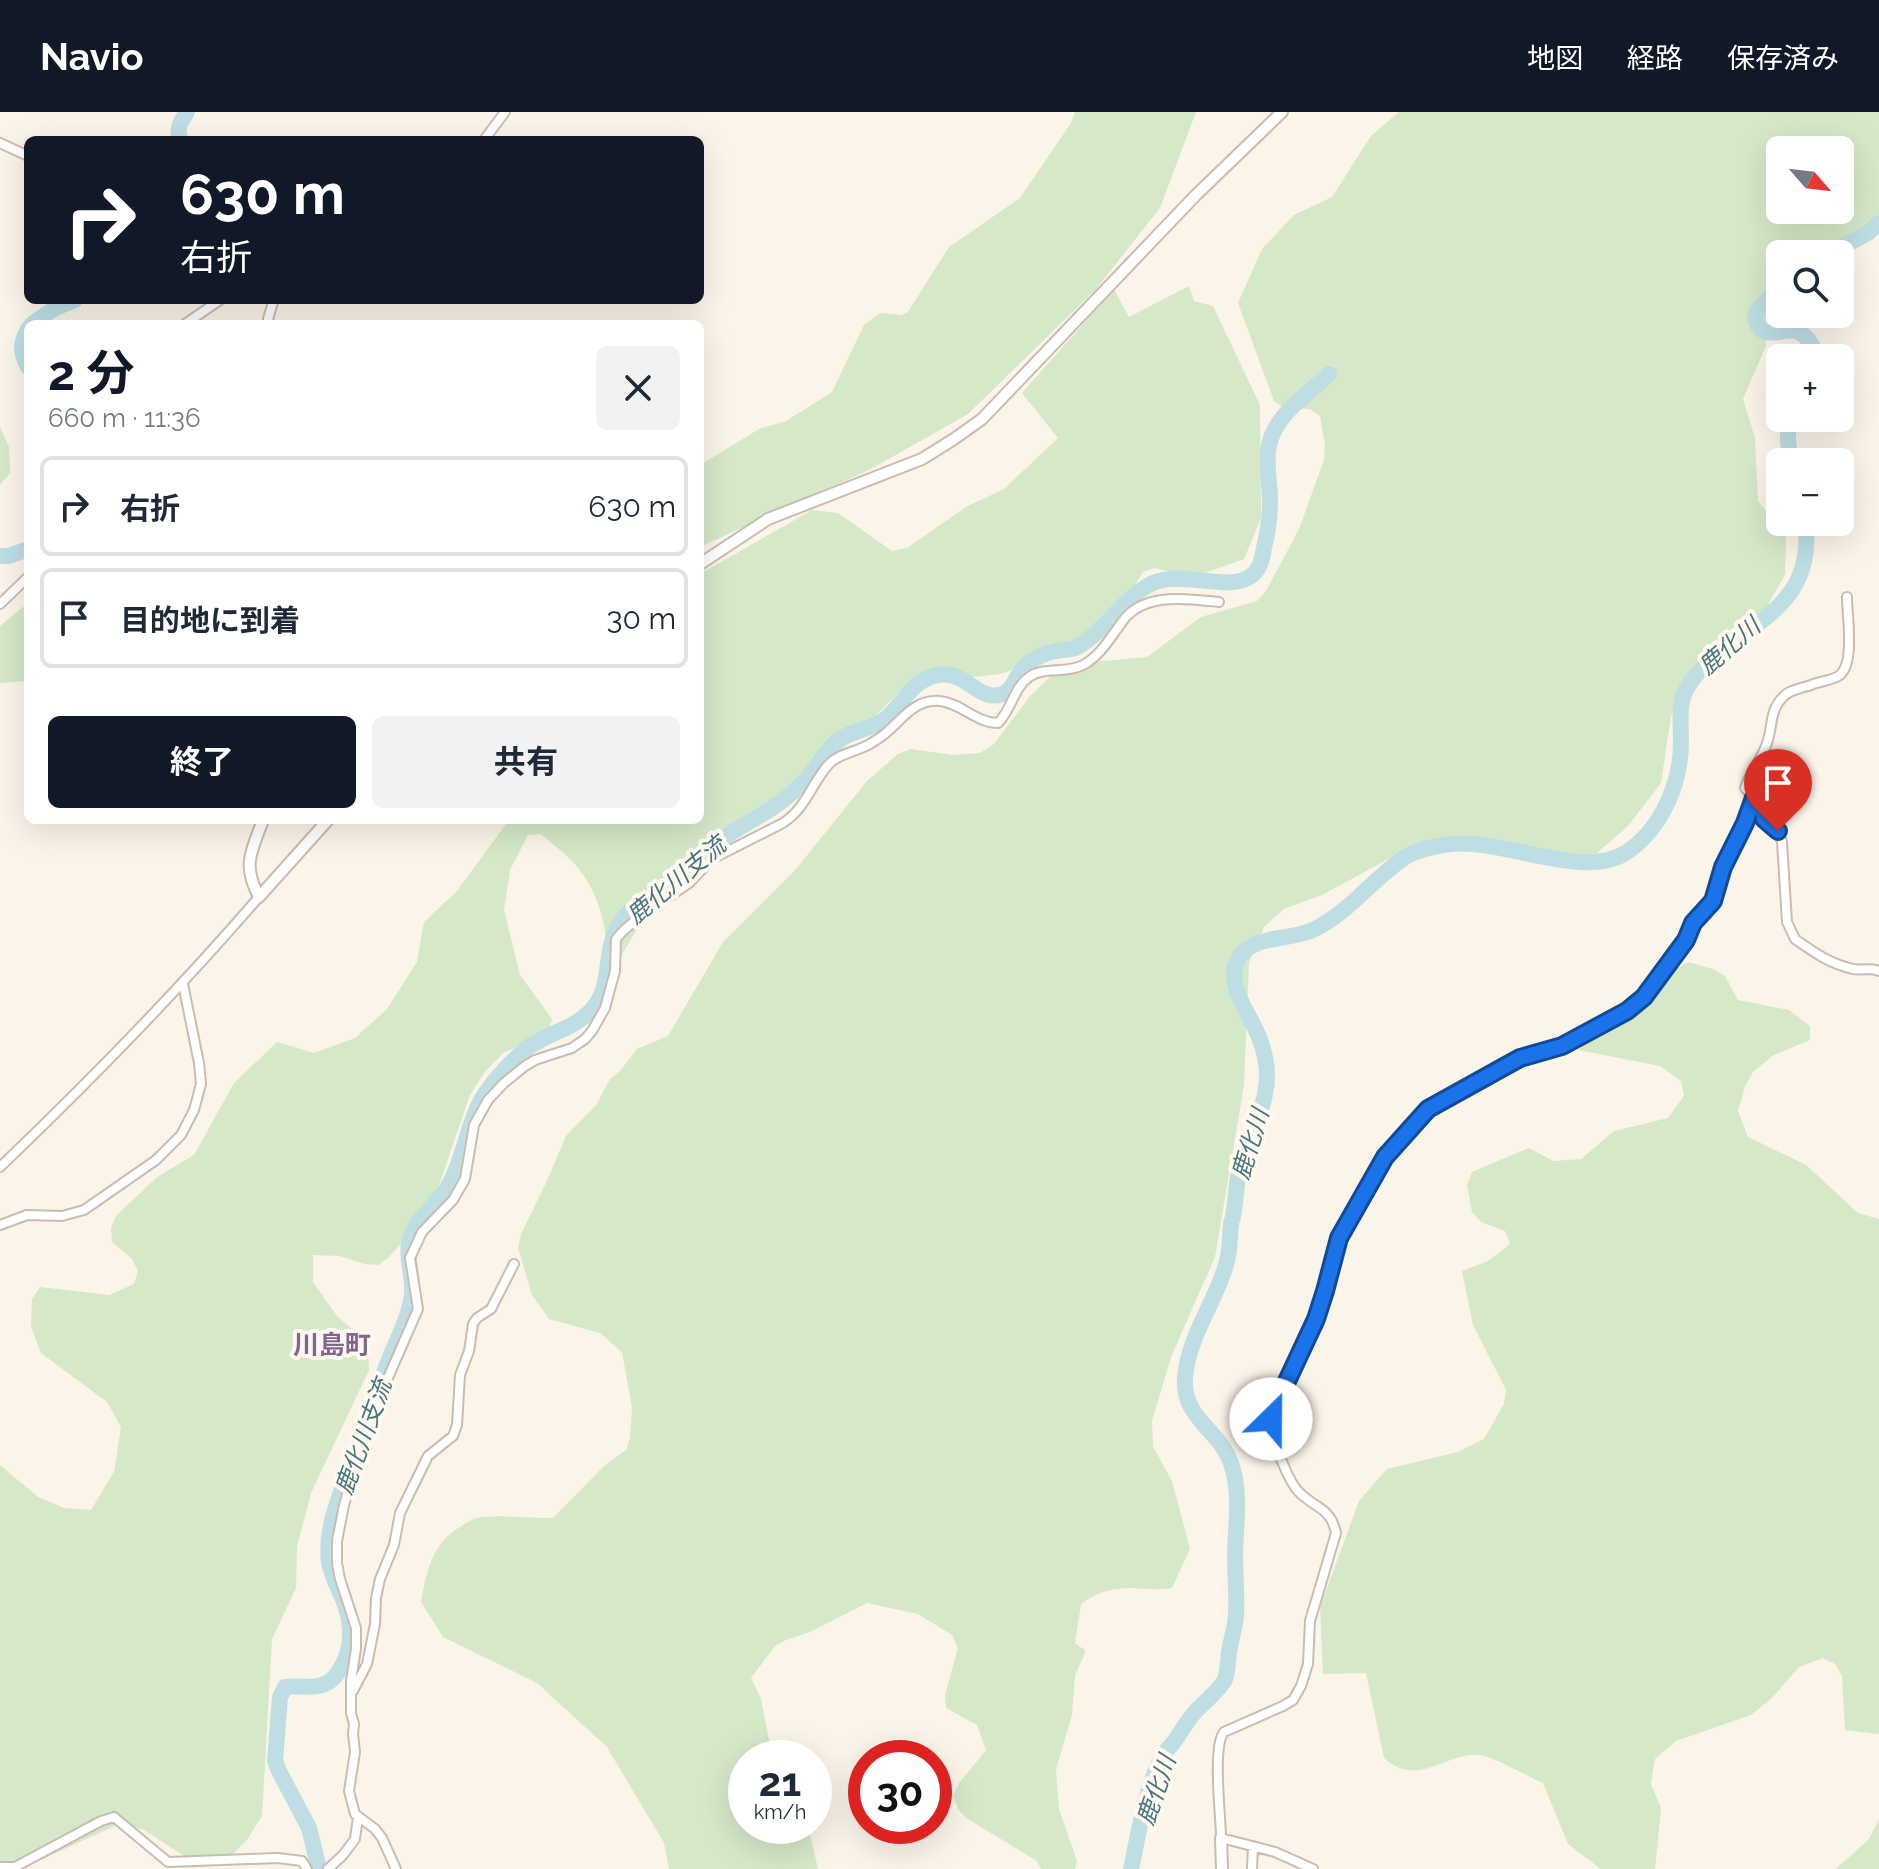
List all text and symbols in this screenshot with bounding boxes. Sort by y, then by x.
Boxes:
text: Navio [40,34,143,79]
text: 地図 [1527,42,1583,75]
text: 経路 [1627,42,1683,75]
text: 保存済み [1727,42,1839,75]
north arrow [1766,136,1854,224]
map controls [1766,136,1854,536]
text: 630 m [180,161,345,227]
icon: right [48,168,152,272]
text: 右折 [180,236,252,278]
button: search [1766,240,1854,328]
button: + [1766,344,1854,432]
text: 2 分 [48,345,135,401]
button: close [596,346,680,430]
text: 660 m · 11:36 [48,403,201,433]
button: − [1766,448,1854,536]
icon: right [52,484,96,528]
text: 630 m [588,489,676,524]
text: 右折 [120,491,180,526]
icon: arrive [52,596,96,640]
text: 30 m [606,601,676,636]
text: 目的地に到着 [120,603,300,638]
water label: 鹿化川 [1692,609,1768,681]
button: 終了 [48,716,356,808]
button: 共有 [372,716,680,808]
pin [1744,749,1812,831]
icon: arrive [1756,761,1800,805]
water label: 鹿化川支流 [621,828,734,930]
water label: 鹿化川 [1226,1102,1275,1183]
district label: 川島町 [293,1330,371,1360]
water label: 鹿化川支流 [329,1372,399,1498]
position arrow [1229,1377,1313,1461]
speed limit sign: 30 [848,1740,952,1844]
water label: 鹿化川 [1131,1748,1182,1829]
text: 21 [759,1758,801,1805]
text: km/h [754,1800,806,1824]

